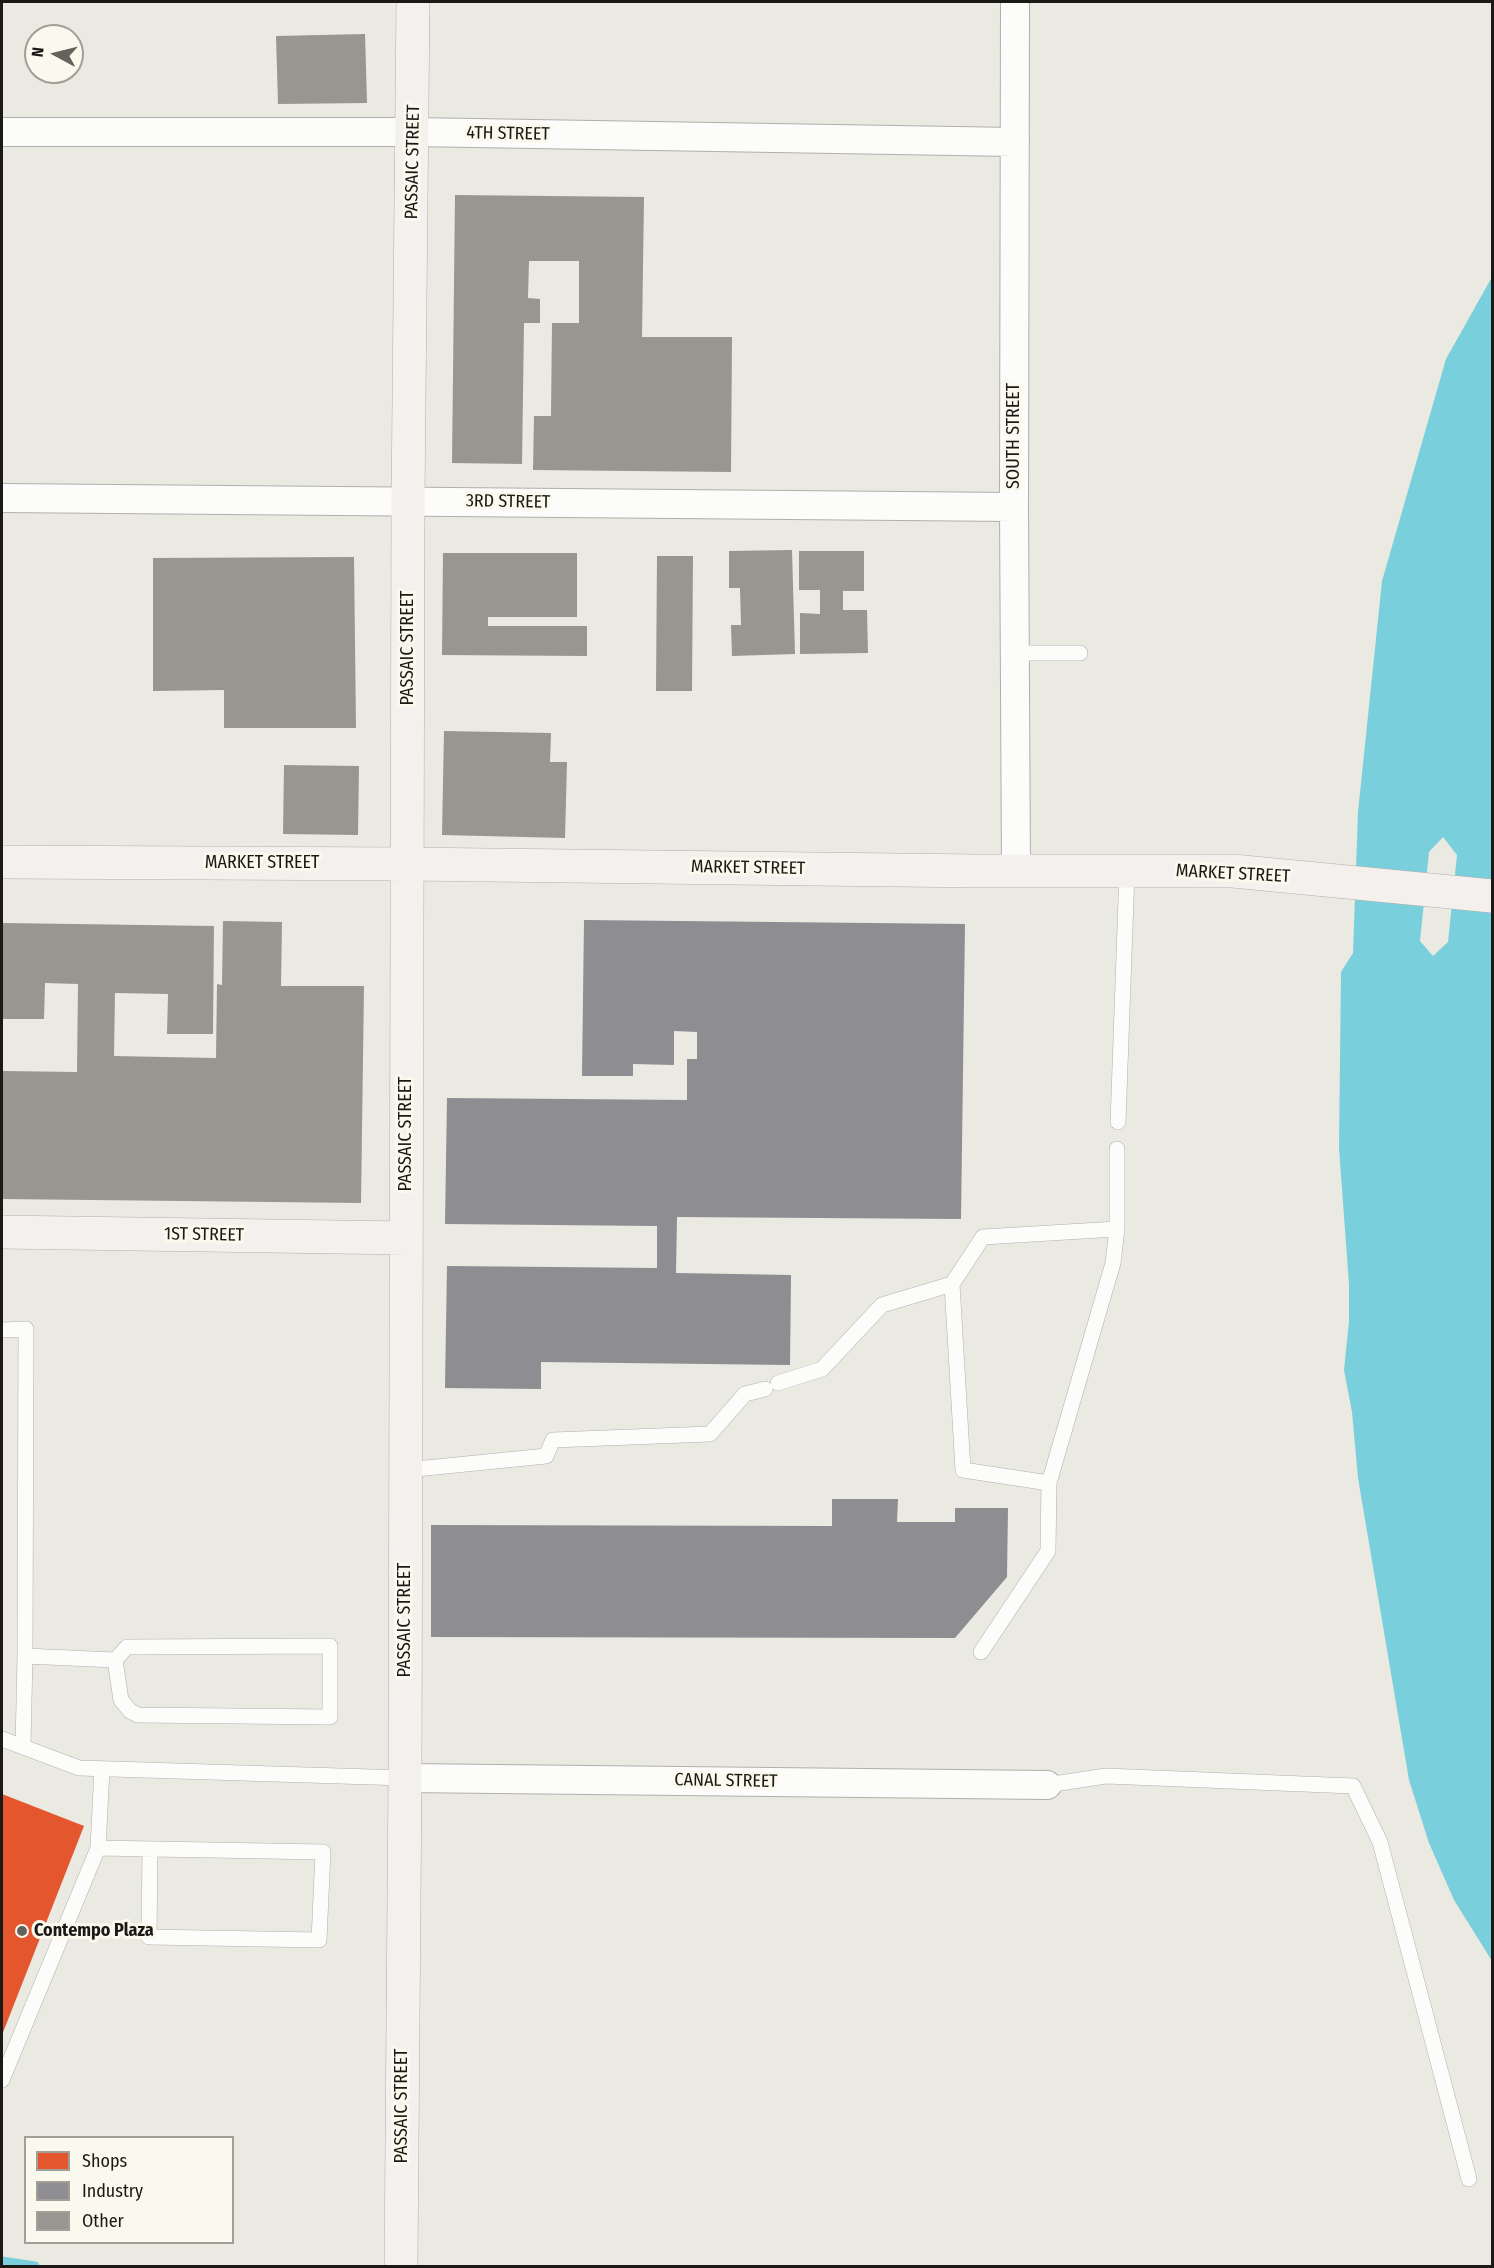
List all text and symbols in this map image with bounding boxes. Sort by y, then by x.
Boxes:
north arrow [24,24,84,84]
text: N [28,46,48,58]
street label: PASSAIC STREET [401,104,425,220]
street label: 4TH STREET [466,122,550,146]
street label: SOUTH STREET [1003,383,1025,489]
street label: 3RD STREET [466,490,550,514]
street label: PASSAIC STREET [397,591,419,705]
street label: MARKET STREET [205,852,319,874]
street label: MARKET STREET [691,856,805,880]
street label: MARKET STREET [1175,860,1291,888]
street label: PASSAIC STREET [395,1077,417,1191]
street label: 1ST STREET [164,1224,244,1246]
street label: PASSAIC STREET [394,1563,416,1677]
street label: CANAL STREET [674,1769,778,1793]
place label: Contempo Plaza [34,1920,154,1942]
marker: Contempo Plaza [15,1924,29,1938]
street label: PASSAIC STREET [391,2049,413,2163]
legend [24,2136,234,2244]
text: Shops [82,2150,127,2172]
text: Industry [82,2180,143,2202]
text: Other [82,2210,124,2232]

